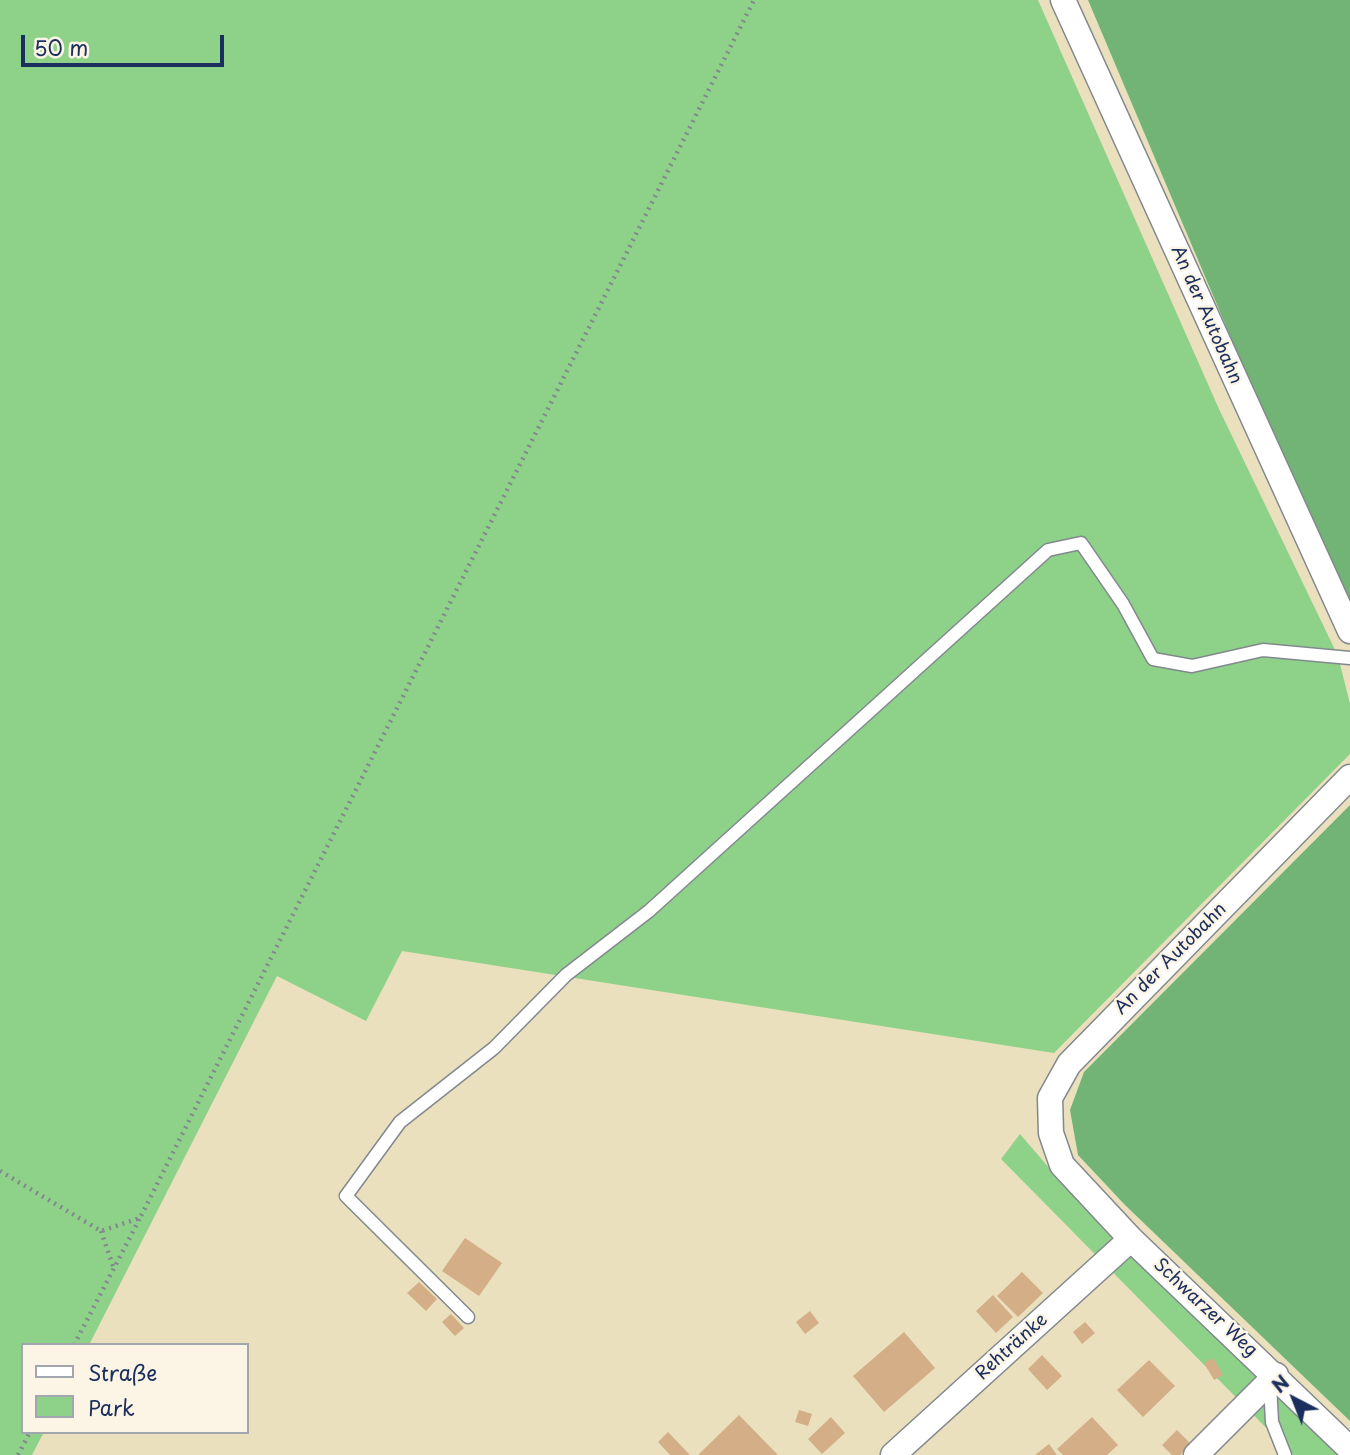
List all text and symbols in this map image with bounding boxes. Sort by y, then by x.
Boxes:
scale bar [24,21,228,65]
text: 50 m [34,31,88,63]
street label: An der Autobahn [1166,243,1246,387]
street label: An der Autobahn [1111,899,1231,1019]
street label: Schwarzer Weg [1149,1254,1261,1362]
street label: Rehtränke [972,1309,1052,1385]
legend [21,1343,248,1434]
text: Straße [88,1356,157,1388]
north arrow [1259,1364,1329,1434]
text: N [1265,1368,1295,1399]
text: Park [88,1391,135,1423]

